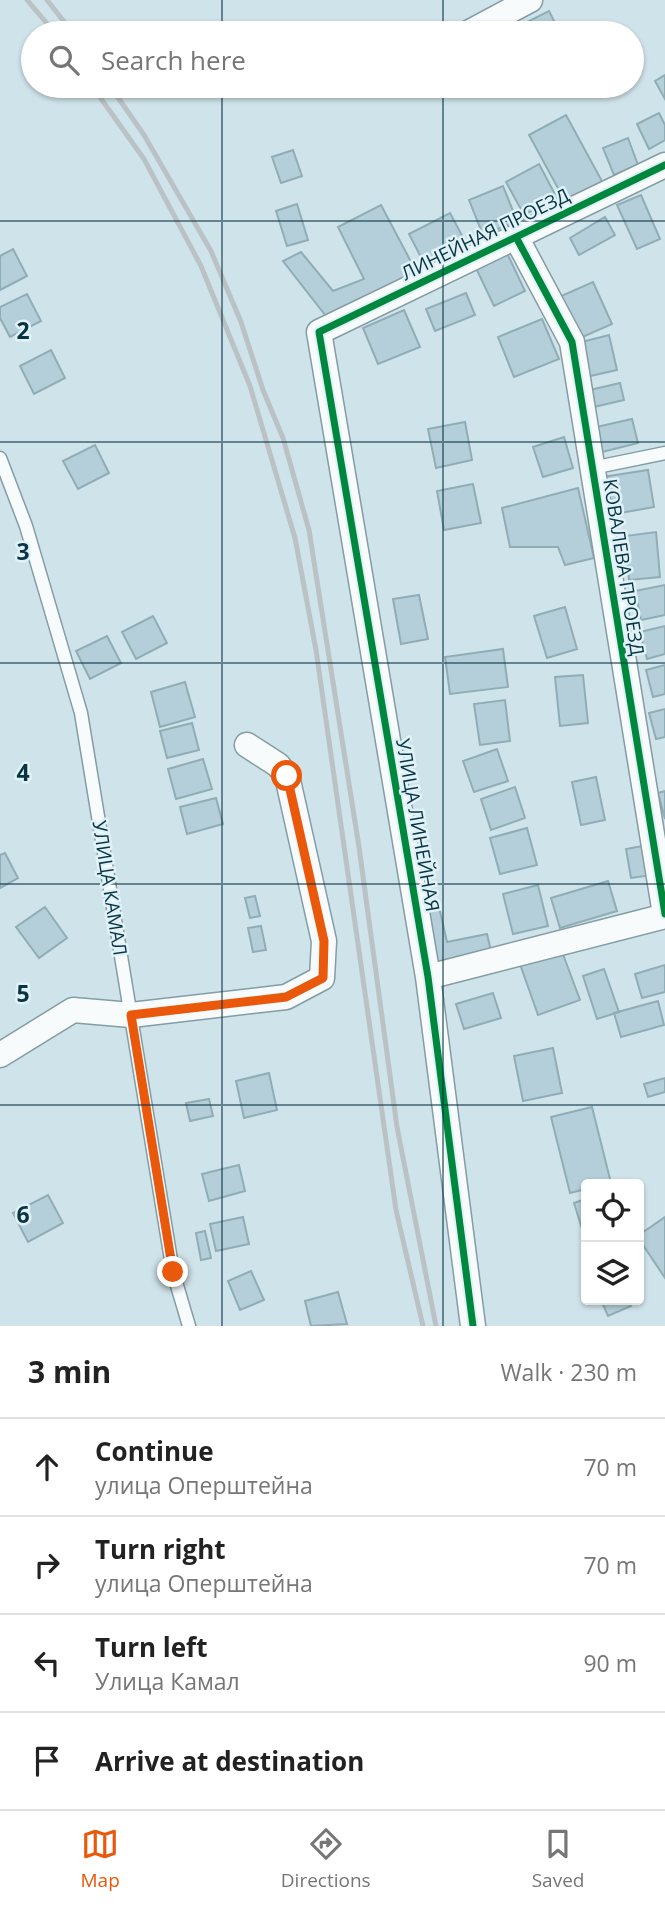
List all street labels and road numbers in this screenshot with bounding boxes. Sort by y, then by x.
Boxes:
street label: ЛИНЕЙНАЯ ПРОЕЗД [396,182,574,286]
street label: КОВАЛЕВА ПРОЕЗД [597,477,651,657]
street label: УЛИЦА ЛИНЕЙНАЯ [390,736,446,914]
street label: УЛИЦА КАМАЛ [86,819,134,957]

